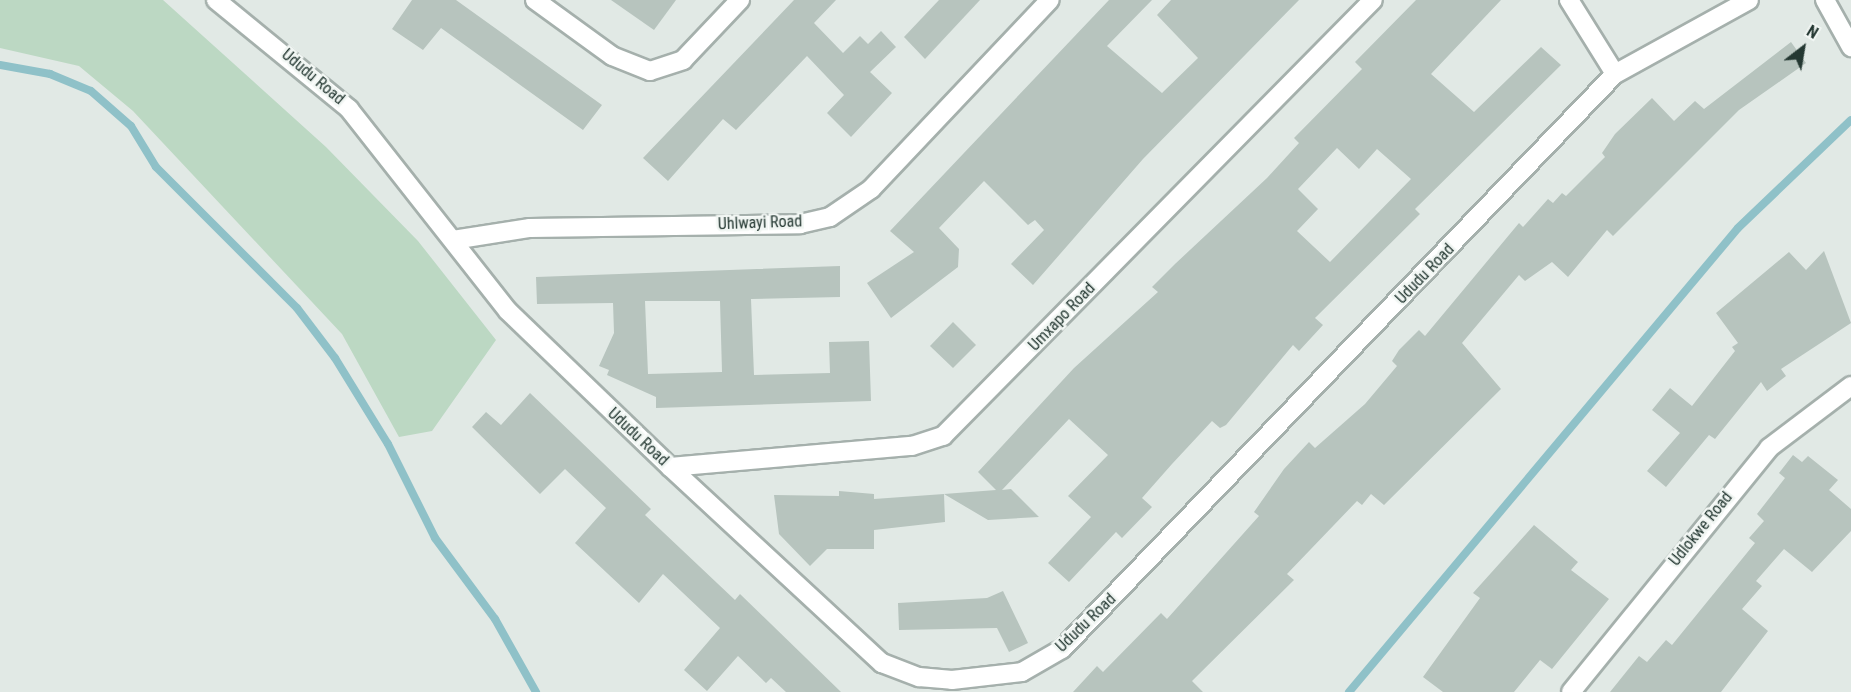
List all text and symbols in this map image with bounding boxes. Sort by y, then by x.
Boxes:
north arrow [1773,18,1833,78]
text: N [1803,21,1822,43]
street label: Ududu Road [278,45,348,109]
street label: Uhlwayi Road [717,212,803,234]
street label: Ududu Road [1392,240,1458,308]
street label: Umxapo Road [1025,279,1099,355]
street label: Ududu Road [604,404,672,470]
street label: Udlokwe Road [1665,488,1737,570]
street label: Ududu Road [1052,590,1120,656]

